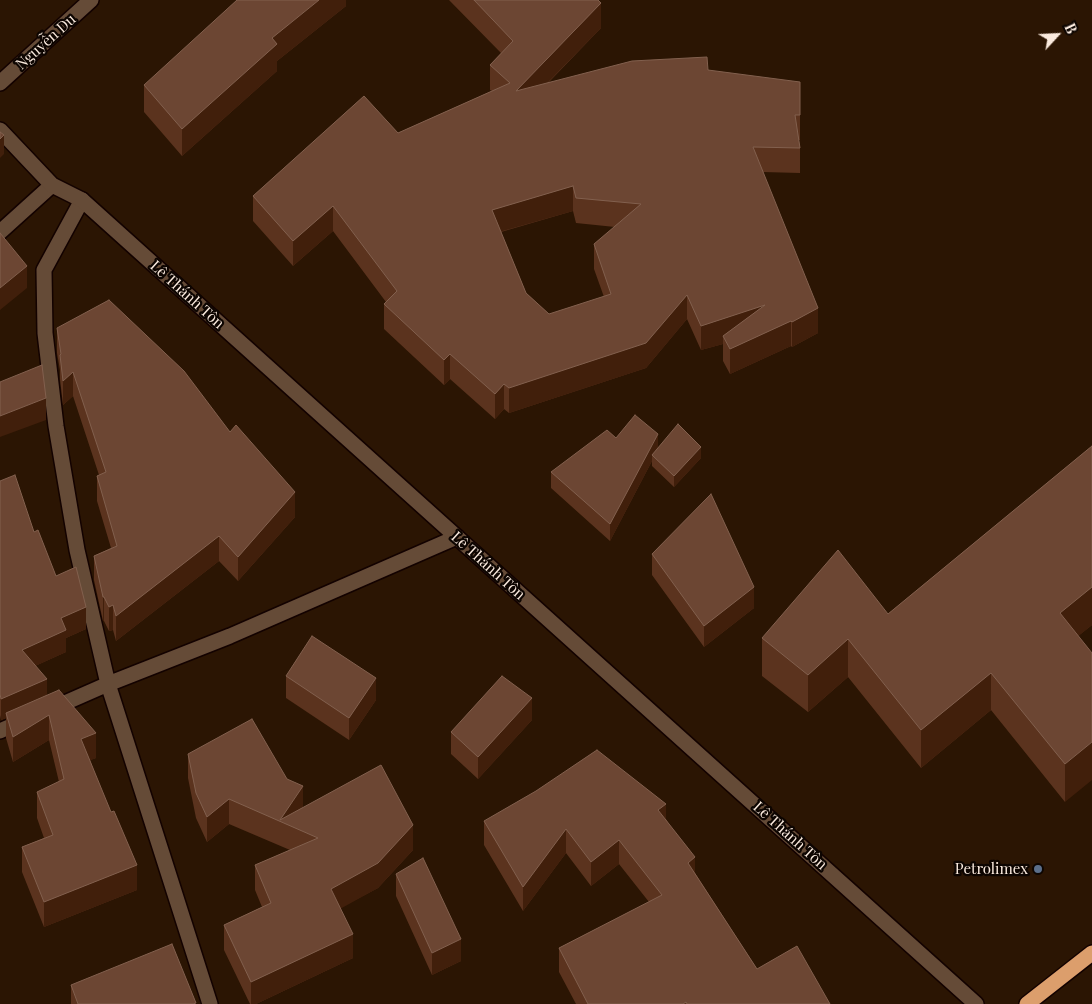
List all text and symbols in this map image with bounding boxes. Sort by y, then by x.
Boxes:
street label: Nguyễn Du [12,10,80,74]
north arrow [1032,10,1082,60]
text: B [1060,20,1082,37]
street label: Lê Thánh Tôn [146,257,228,333]
street label: Lê Thánh Tôn [447,528,529,604]
street label: Lê Thánh Tôn [749,798,831,874]
place label: Petrolimex [955,860,1028,878]
marker: Petrolimex [1032,863,1044,875]

